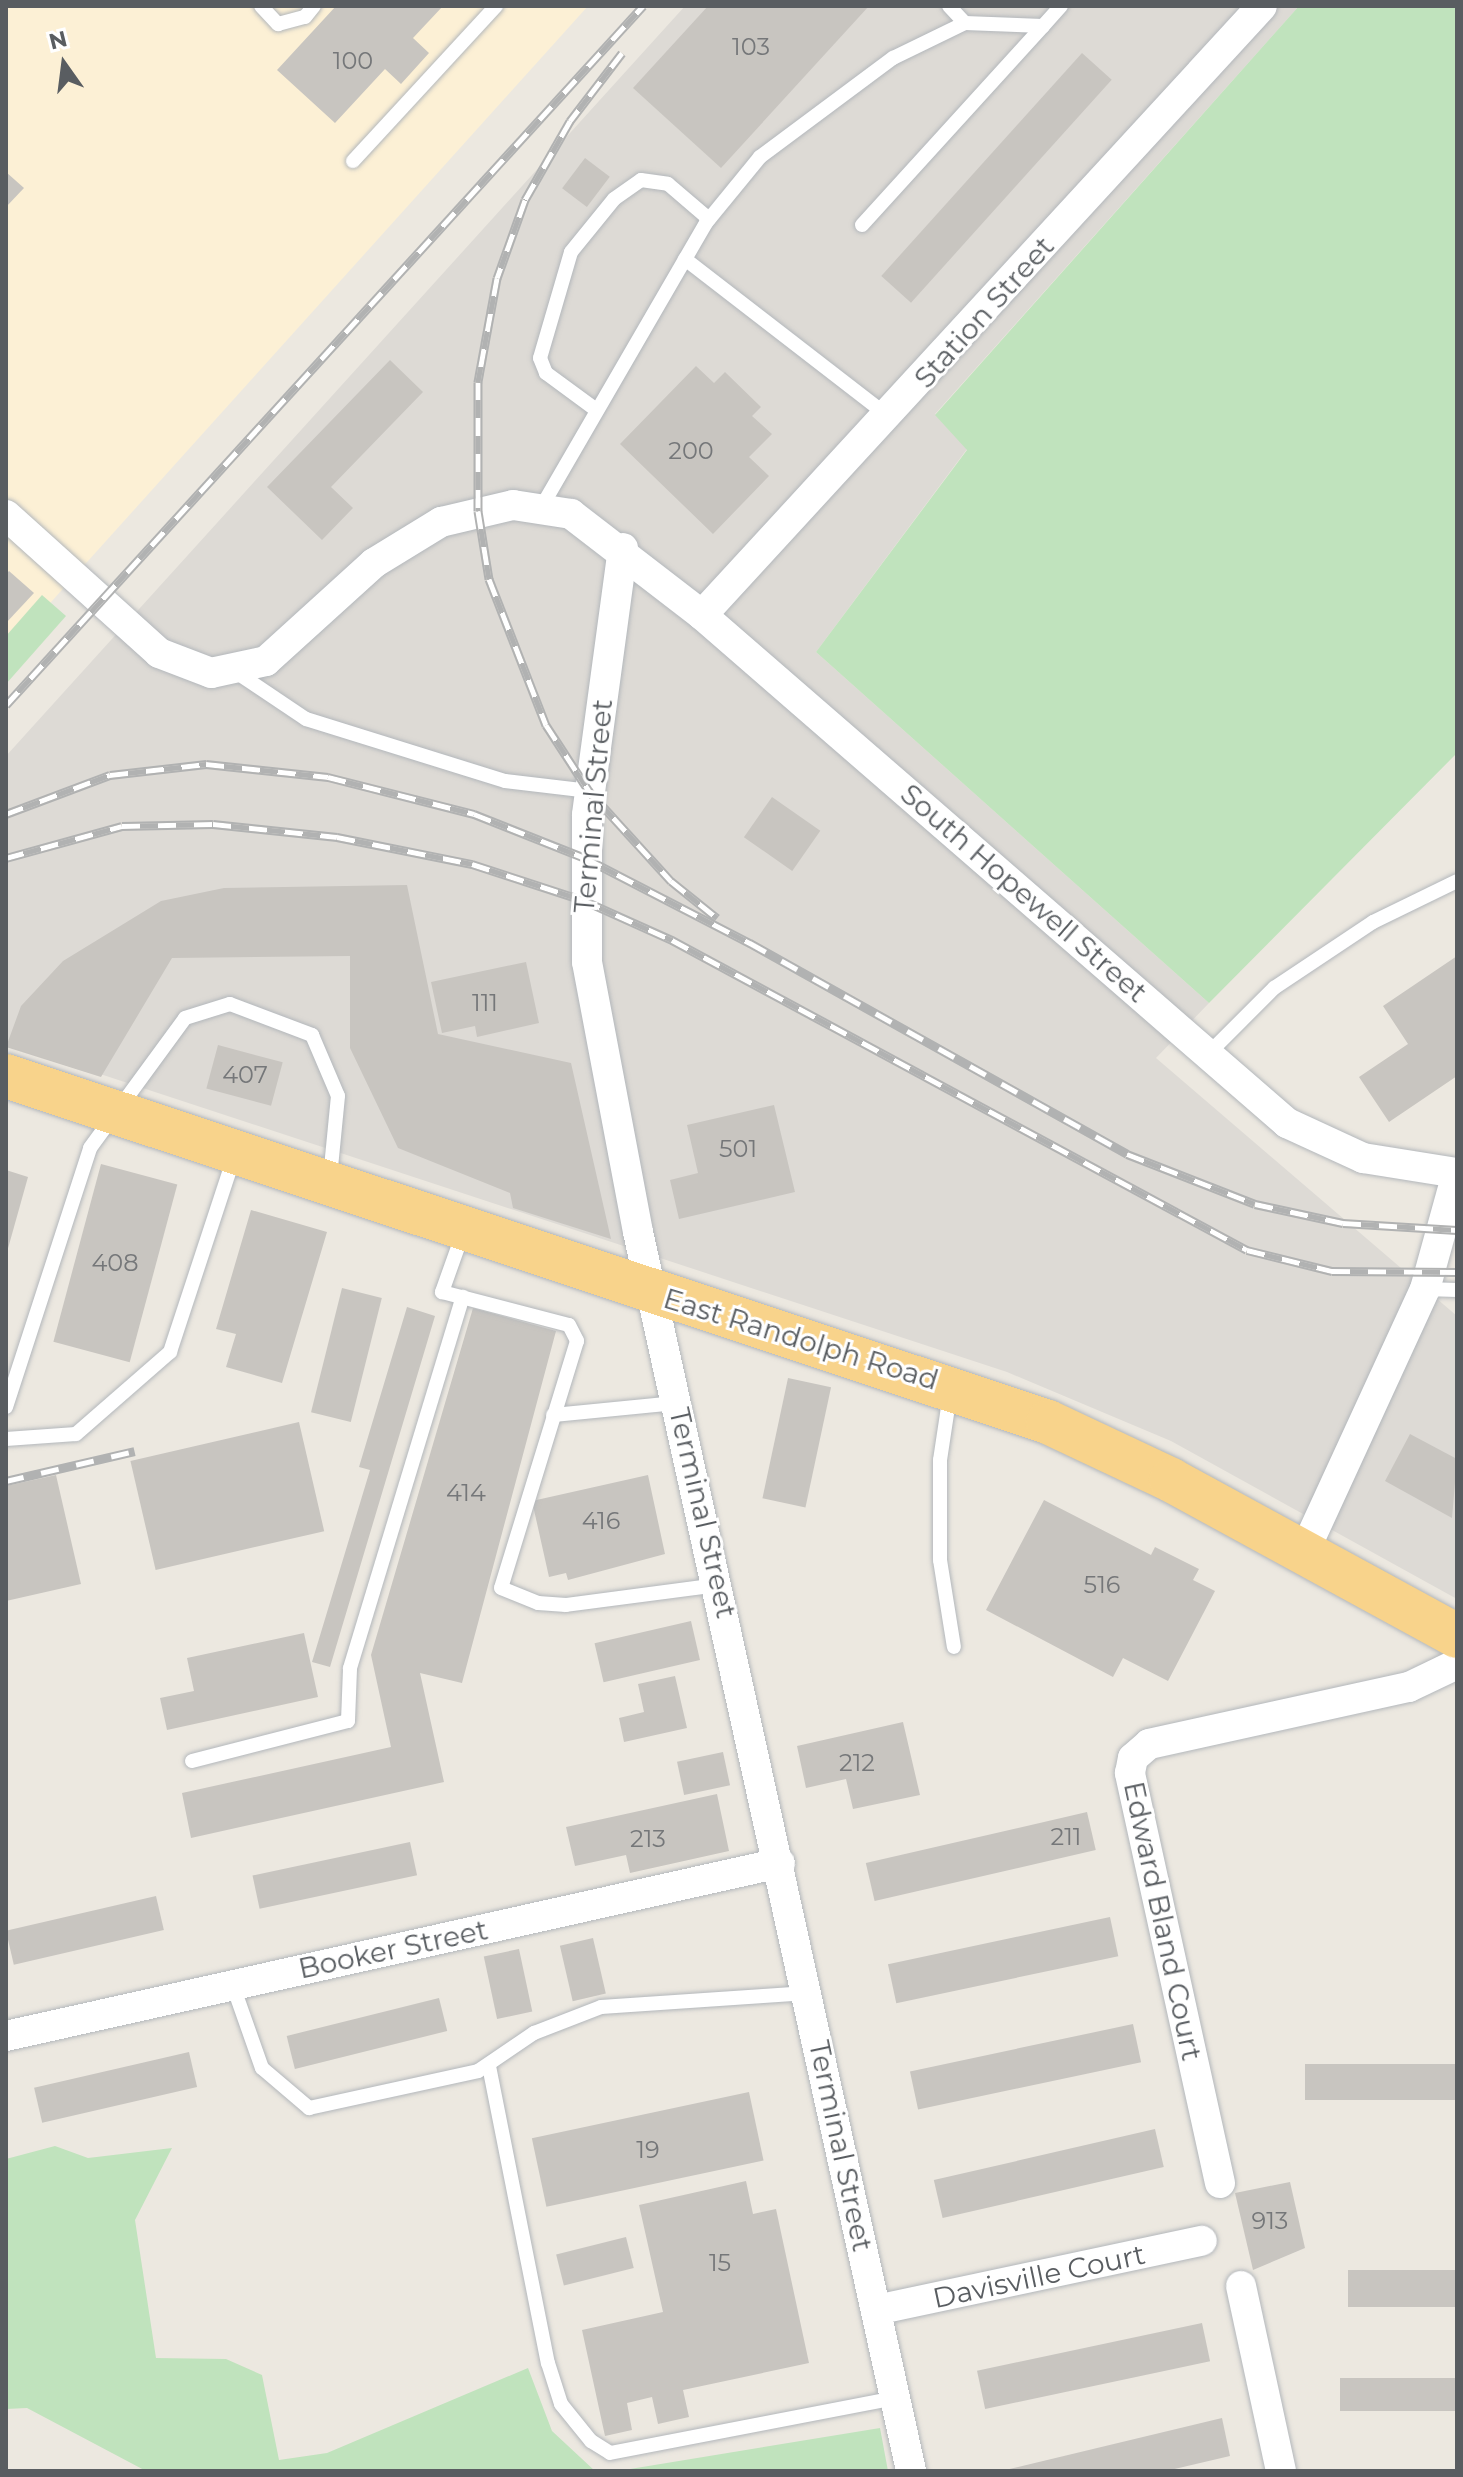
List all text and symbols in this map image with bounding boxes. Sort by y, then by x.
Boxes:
north arrow [24,24,104,104]
text: N [46,25,70,55]
house number: 103 [732,33,770,61]
house number: 100 [333,47,373,75]
street label: Station Street [907,229,1061,395]
house number: 200 [668,437,714,465]
street label: Terminal Street [567,698,619,914]
street label: South Hopewell Street [894,777,1154,1009]
house number: 111 [472,989,498,1017]
house number: 407 [222,1061,268,1089]
house number: 501 [719,1135,757,1163]
house number: 408 [91,1249,139,1277]
street label: East Randolph Road [660,1281,942,1397]
street label: Terminal Street [662,1405,744,1621]
house number: 414 [446,1479,486,1507]
house number: 416 [582,1507,620,1535]
house number: 516 [1084,1571,1120,1599]
house number: 212 [839,1749,875,1777]
street label: Edward Bland Court [1117,1778,1209,2064]
house number: 211 [1051,1823,1081,1851]
house number: 213 [630,1825,666,1853]
street label: Booker Street [295,1913,491,1985]
street label: Terminal Street [802,2038,880,2254]
house number: 19 [636,2136,660,2164]
house number: 913 [1252,2207,1288,2235]
street label: Davisville Court [930,2237,1148,2315]
house number: 15 [709,2249,731,2277]

